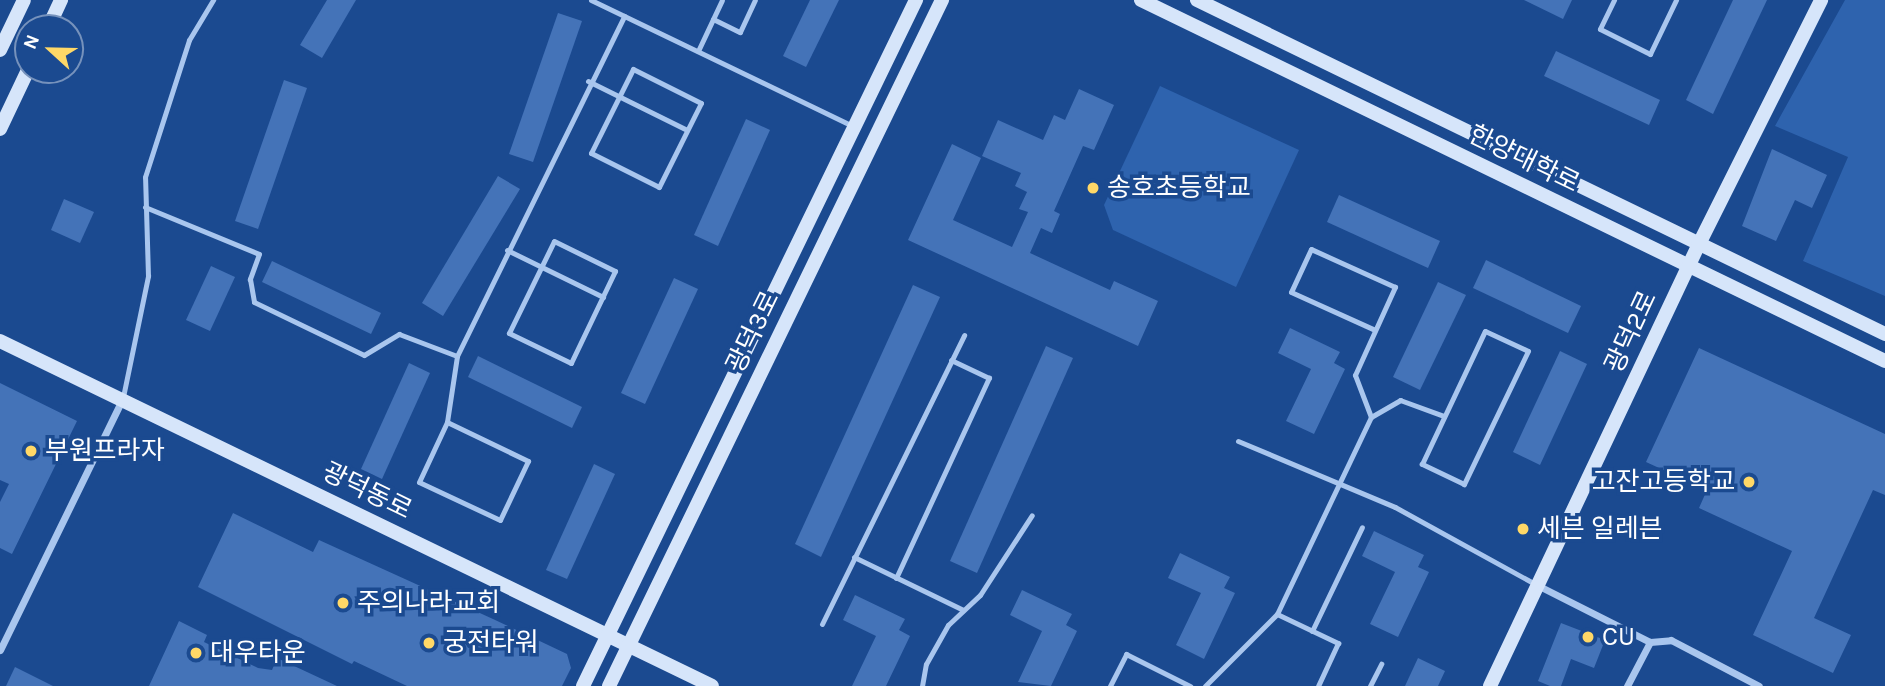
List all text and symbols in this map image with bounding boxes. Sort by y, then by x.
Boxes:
north arrow [14,14,84,84]
text: N [19,31,44,52]
street label: 한양대학로 [1463,119,1585,199]
place label: 송호초등학교 [1107,172,1251,204]
marker: 송호초등학교 [1085,180,1101,196]
street label: 광덕3로 [720,286,786,378]
street label: 광덕2로 [1599,286,1663,378]
place label: 부원프라자 [45,435,165,467]
marker: 부원프라자 [23,443,39,459]
street label: 광덕동로 [317,456,417,526]
place label: 고잔고등학교 [1591,466,1735,498]
marker: 고잔고등학교 [1741,474,1757,490]
place label: 세븐 일레븐 [1537,513,1663,545]
marker: 세븐 일레븐 [1515,521,1531,537]
place label: 주의나라교회 [357,587,501,619]
marker: 주의나라교회 [335,595,351,611]
place label: CU [1602,621,1635,653]
place label: 궁전타워 [443,627,539,659]
marker: CU [1580,629,1596,645]
marker: 궁전타워 [421,635,437,651]
place label: 대우타운 [210,637,306,669]
marker: 대우타운 [188,645,204,661]

